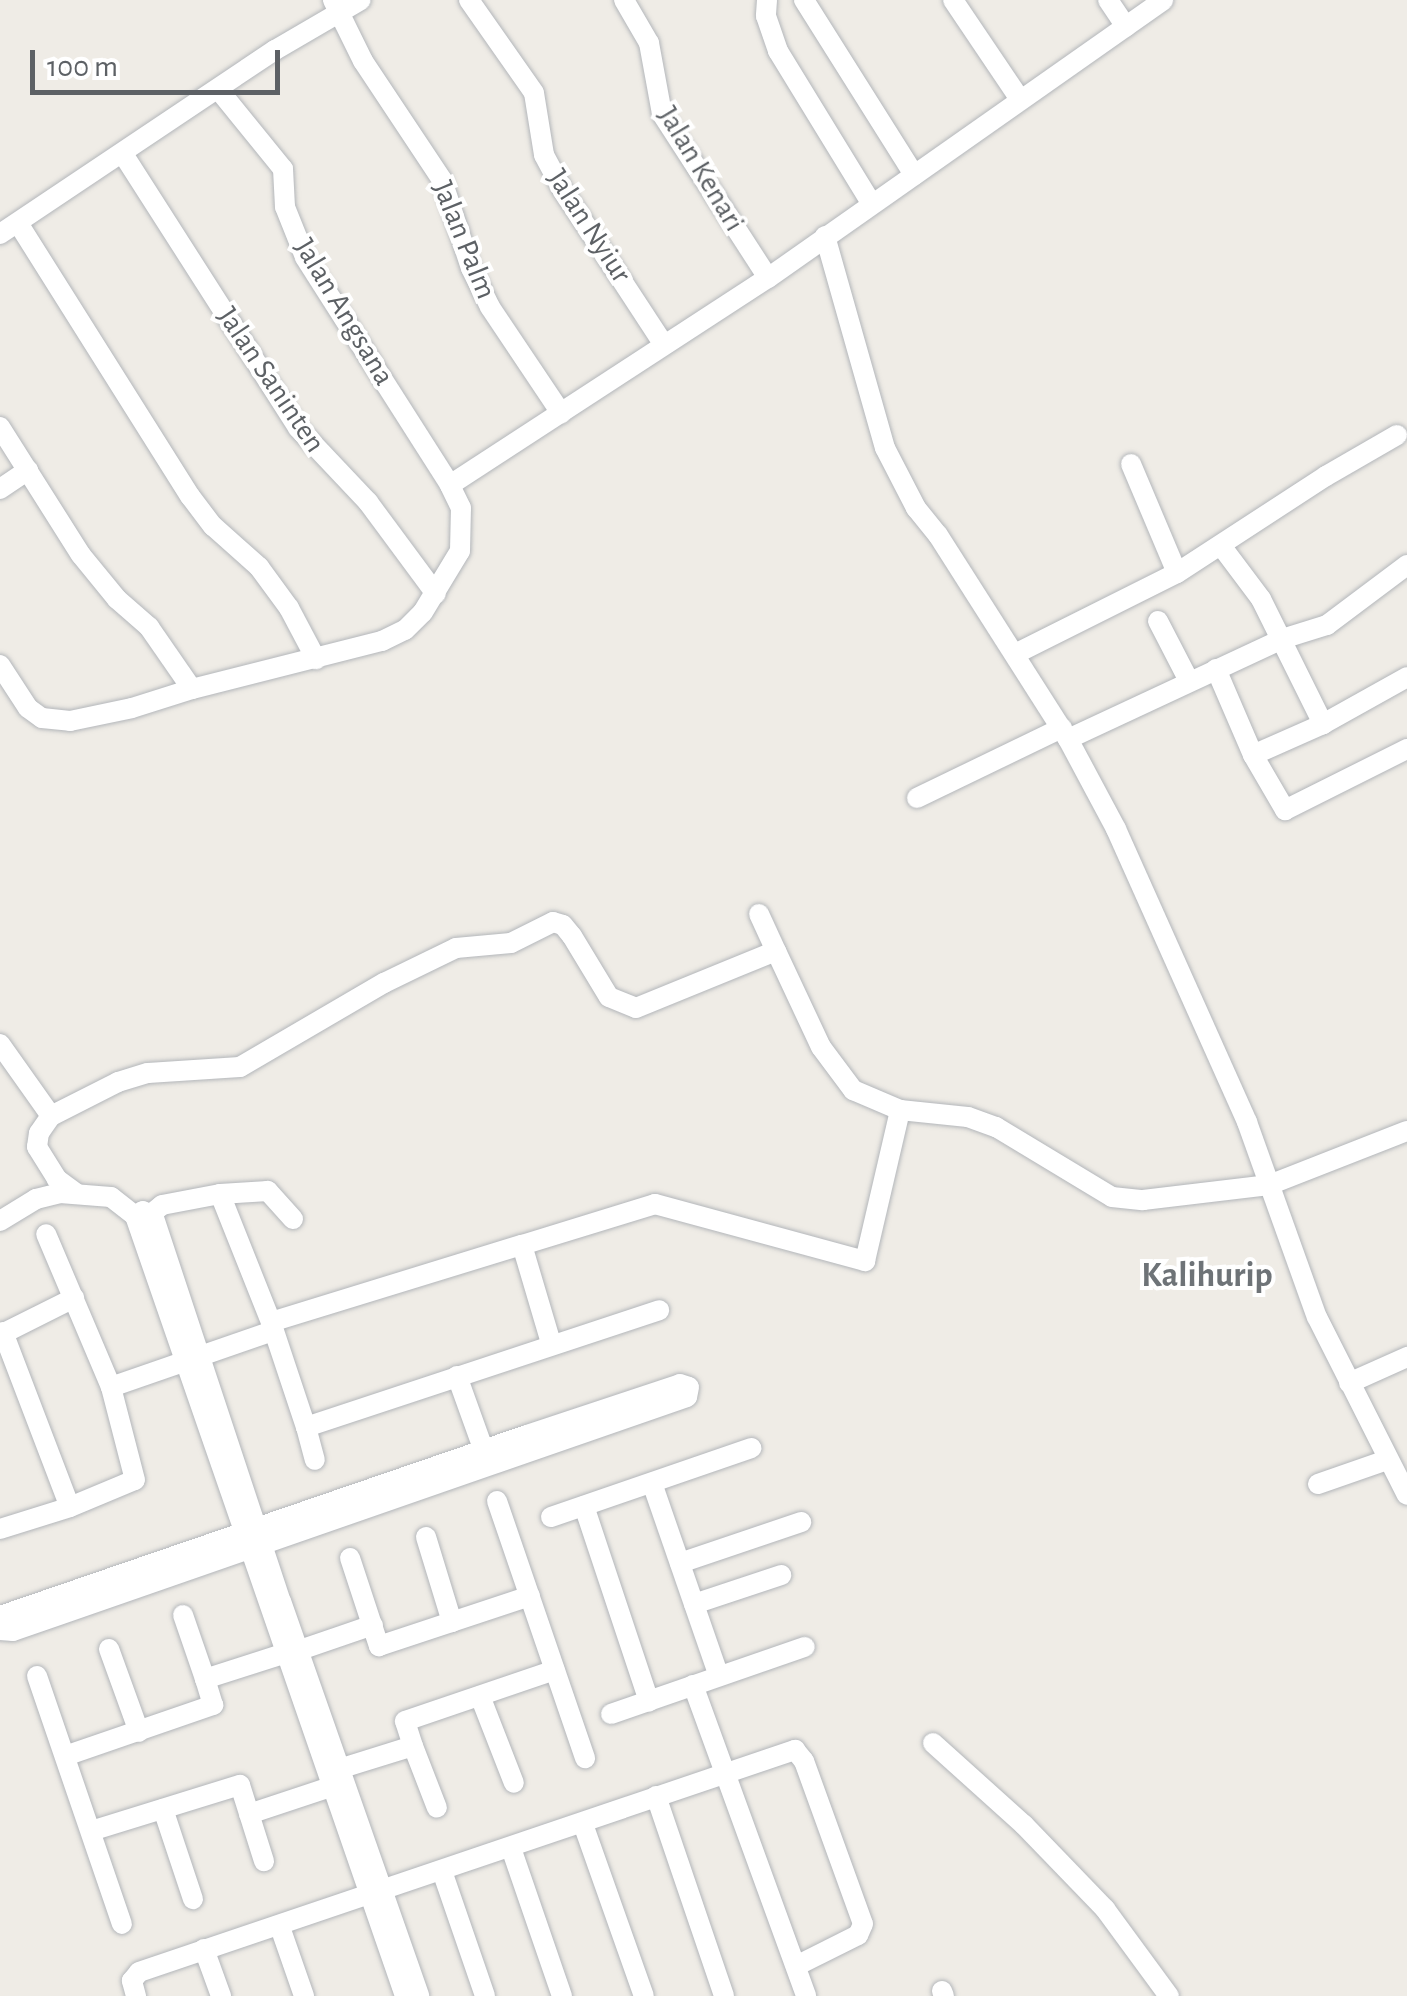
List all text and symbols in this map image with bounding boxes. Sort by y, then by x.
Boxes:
scale bar [35,30,285,92]
text: 100 m [47,52,118,82]
street label: Jalan Kenari [650,100,752,238]
street label: Jalan Nyiur [539,162,639,290]
street label: Jalan Palm [424,176,504,304]
street label: Jalan Angsana [286,232,402,392]
street label: Jalan Saninten [209,300,333,460]
district label: Kalihurip [1141,1255,1273,1297]

